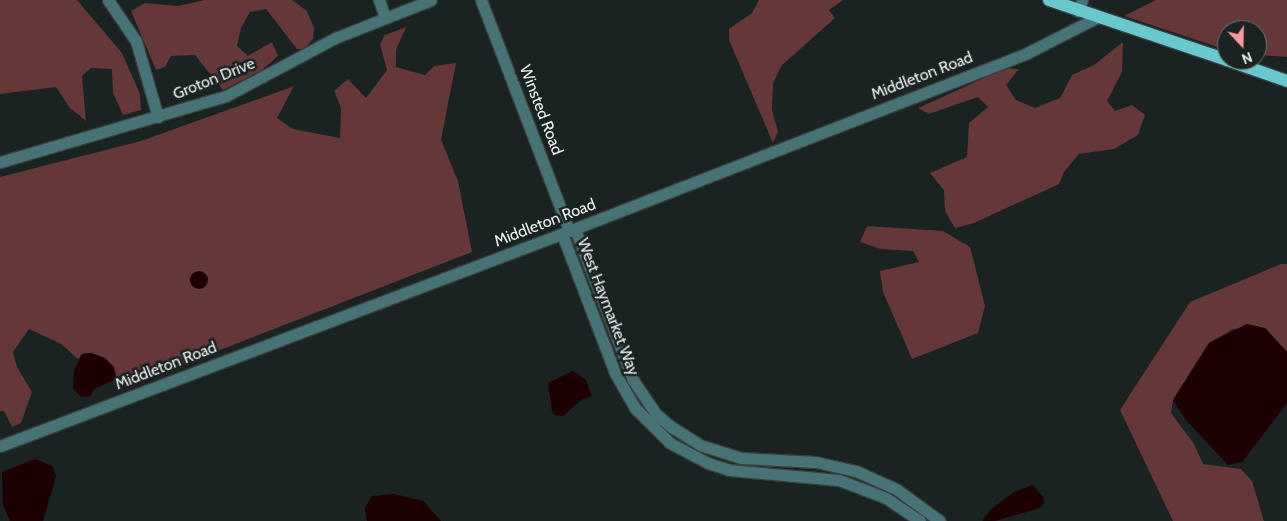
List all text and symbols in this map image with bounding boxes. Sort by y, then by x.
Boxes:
north arrow [1217,20,1267,70]
street label: Middleton Road [868,48,976,104]
text: N [1239,48,1255,68]
street label: Groton Drive [170,54,258,104]
street label: Winsted Road [515,62,567,158]
street label: Middleton Road [491,195,599,251]
street label: West Haymarket Way [573,236,643,378]
street label: Middleton Road [112,338,220,394]

